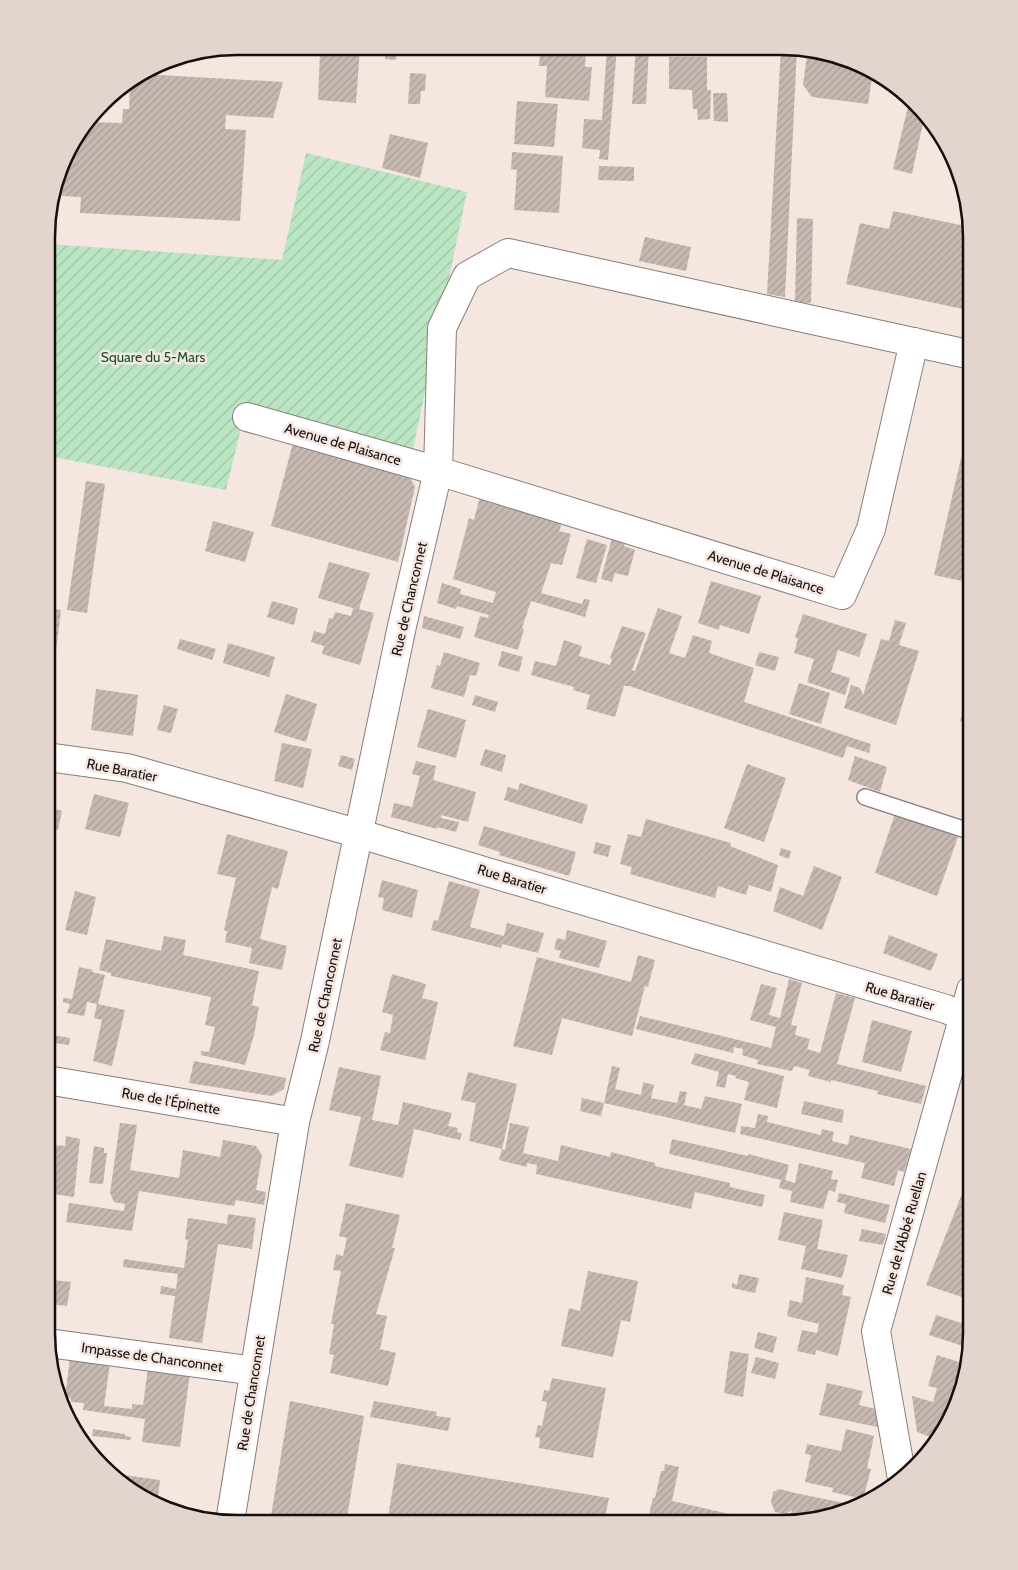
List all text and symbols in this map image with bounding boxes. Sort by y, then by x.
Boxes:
park label: Square du 5-Mars [101,348,205,366]
street label: Avenue de Plaisance [283,419,403,469]
street label: Rue de Chanconnet [387,540,431,658]
street label: Avenue de Plaisance [706,546,826,598]
street label: Rue Baratier [85,754,159,786]
street label: Rue Baratier [475,860,549,898]
street label: Rue de Chanconnet [304,936,346,1054]
street label: Rue Baratier [863,978,937,1015]
street label: Rue de l'Épinette [120,1083,222,1119]
street label: Rue de l'Abbé Ruellan [878,1169,930,1297]
street label: Rue de Chanconnet [233,1334,269,1452]
street label: Impasse de Chanconnet [80,1338,224,1376]

